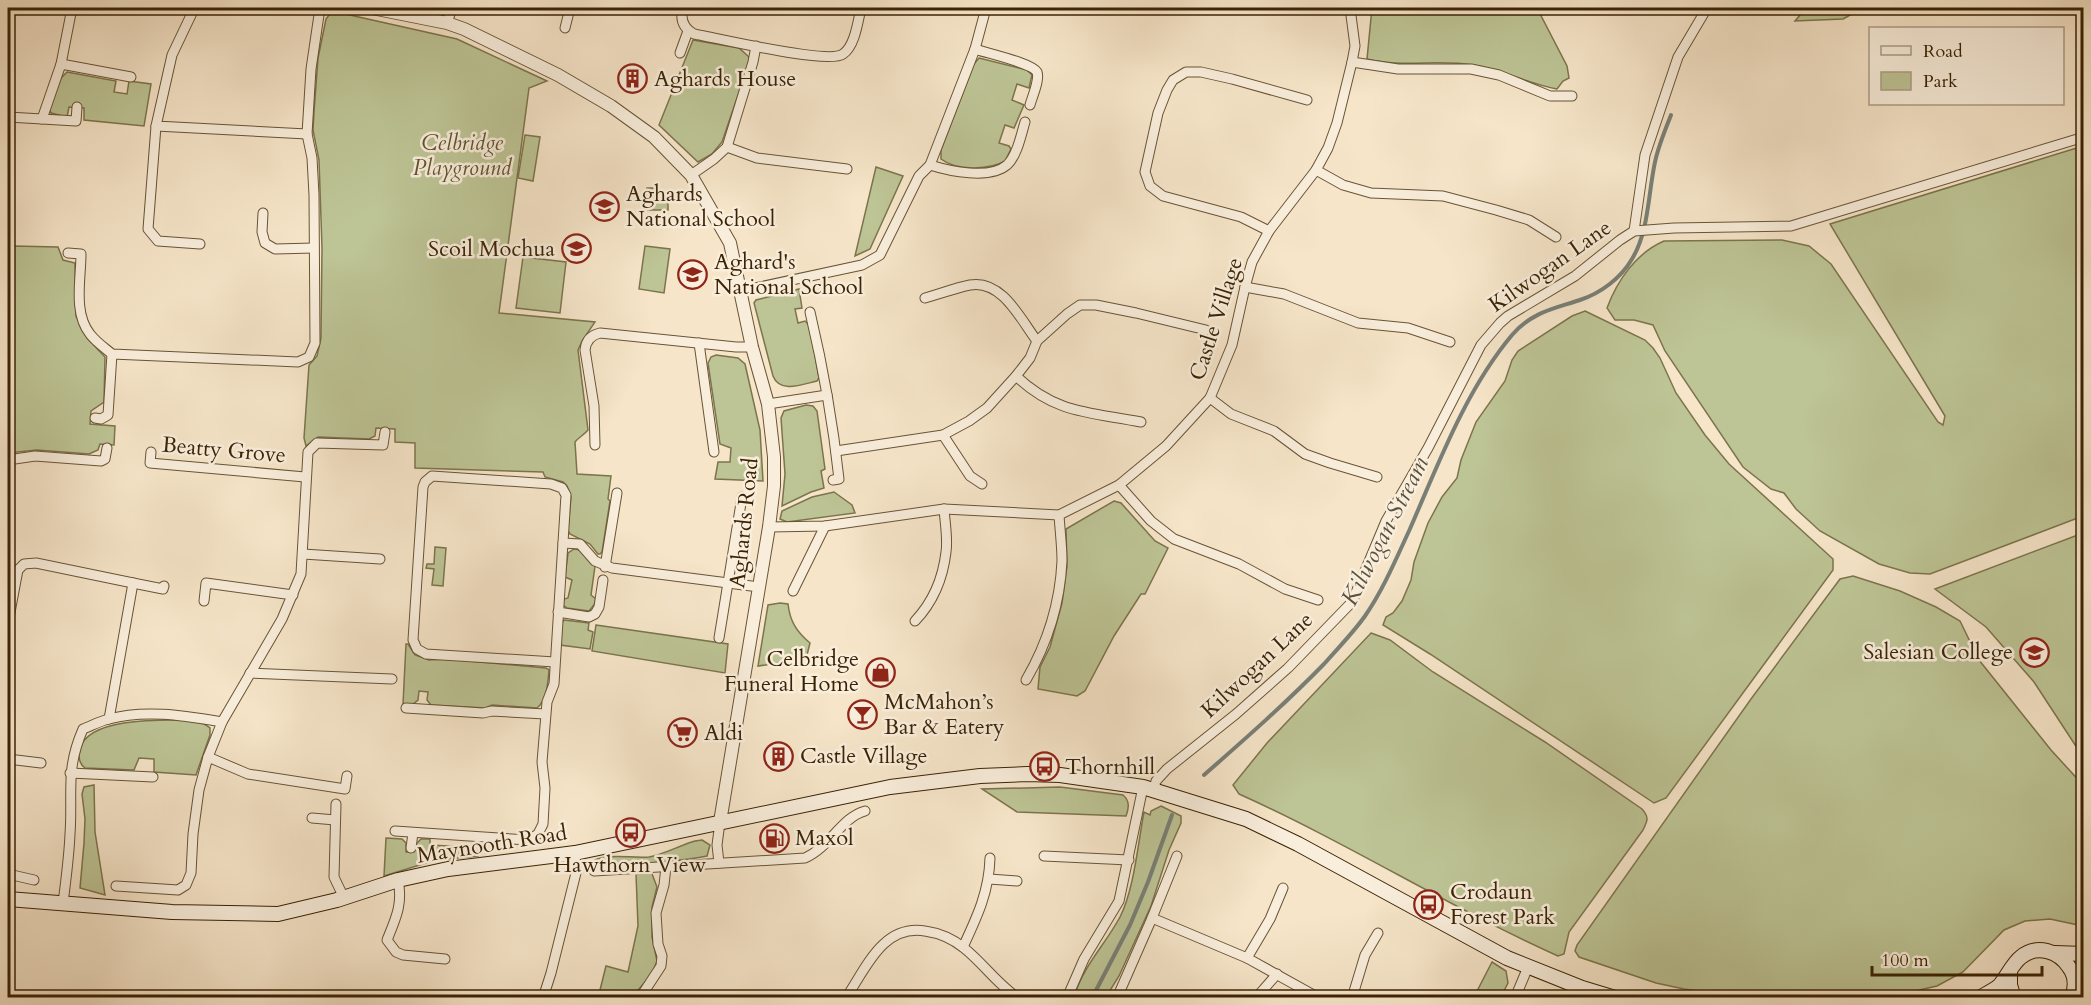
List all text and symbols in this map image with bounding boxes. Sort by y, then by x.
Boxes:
legend [1869,27,2064,105]
text: Road [1923,39,1963,64]
building icon: Aghards House [617,63,649,95]
place label: Aghards House [654,64,796,94]
text: Park [1923,69,1958,94]
park label: Celbridge Playground [413,128,513,183]
place label: Aghards National School [626,179,776,234]
school or university icon: Aghards National School [589,191,621,223]
street label: Kilwogan Lane [1483,213,1617,319]
school or university icon: Scoil Mochua [560,233,592,265]
place label: Scoil Mochua [428,234,555,264]
place label: Aghard's National School [714,247,864,302]
street label: Castle Village [1182,254,1250,384]
school or university icon: Aghard's National School [677,259,709,291]
street label: Beatty Grove [161,430,287,470]
water label: Kilwogan Stream [1333,451,1437,611]
street label: Aghards Road [722,456,766,590]
street label: Kilwogan Lane [1194,605,1320,725]
school or university icon: Salesian College [2018,636,2050,668]
place label: Salesian College [1863,637,2013,667]
place label: Celbridge Funeral Home [724,644,859,699]
shop icon: Celbridge Funeral Home [864,656,896,688]
place label: McMahon’s Bar & Eatery [884,687,1005,742]
bar icon: McMahon’s Bar & Eatery [847,699,879,731]
supermarket icon: Aldi [667,717,699,749]
place label: Aldi [704,718,743,748]
building icon: Castle Village [763,740,795,772]
place label: Castle Village [800,741,928,771]
bus stop icon: Thornhill [1028,751,1060,783]
place label: Thornhill [1065,752,1155,782]
street label: Maynooth Road [415,817,569,871]
bus stop icon: Hawthorn View [614,817,646,849]
fuel station icon: Maxol [758,822,790,854]
place label: Maxol [795,823,854,853]
place label: Hawthorn View [554,850,707,880]
place label: Crodaun Forest Park [1450,877,1555,932]
bus stop icon: Crodaun Forest Park [1413,889,1445,921]
scale bar [1872,939,2042,977]
text: 100 m [1881,948,1929,973]

